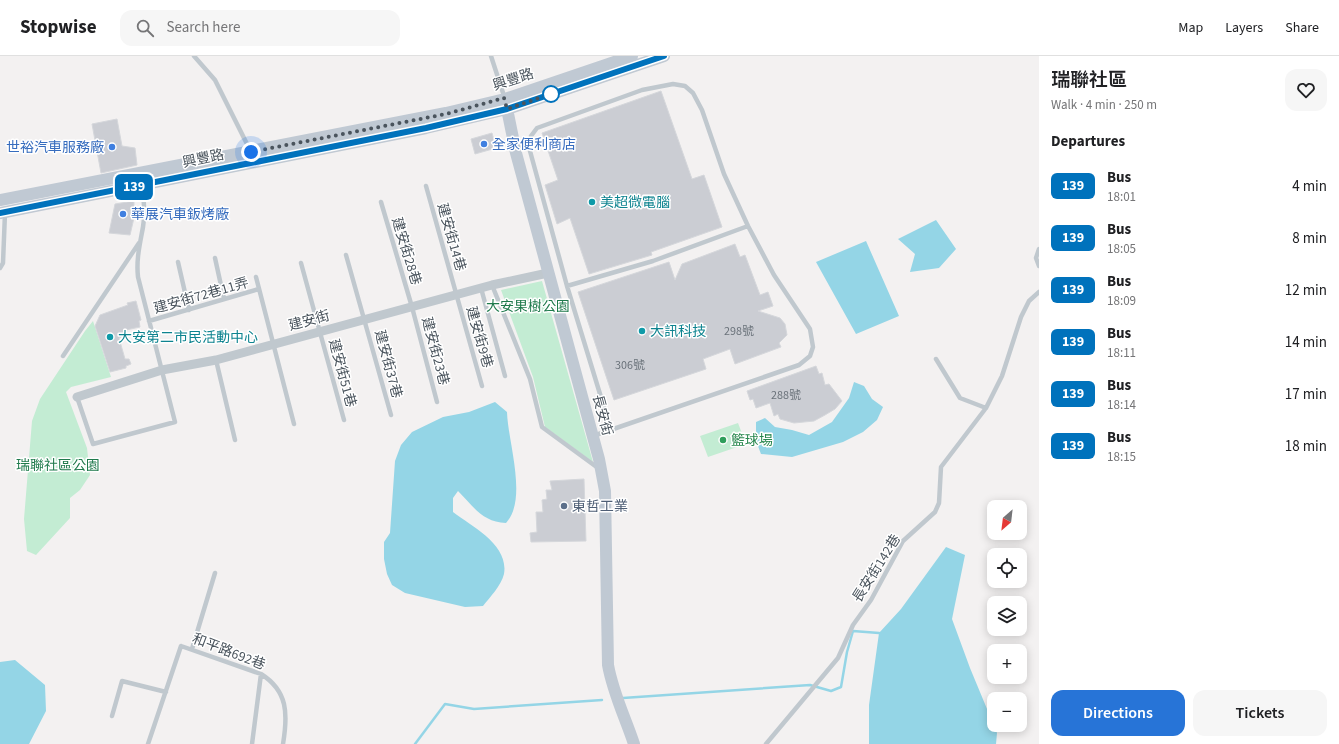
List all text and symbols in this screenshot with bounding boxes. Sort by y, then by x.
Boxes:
search box [120,10,400,46]
text: Stopwise [20,14,96,41]
icon: search [134,17,156,39]
text: Search here [166,17,240,38]
text: Map [1178,18,1203,38]
text: Layers [1225,18,1263,38]
text: Share [1285,18,1319,38]
street label: 興豐路 [490,64,536,96]
text: 瑞聯社區 [1051,67,1127,94]
button: heart [1285,69,1327,111]
unlabelled marker [542,85,560,103]
text: Walk · 4 min · 250 m [1051,96,1157,114]
text: Departures [1051,131,1125,152]
place label: 全家便利商店 [492,135,576,155]
place label: 世裕汽車服務廠 [6,138,104,158]
marker: 全家便利商店 [479,139,489,149]
marker: 世裕汽車服務廠 [107,142,117,152]
your location [241,142,261,162]
street label: 興豐路 [181,145,226,173]
text: Bus [1107,167,1131,188]
line badge: 139 [111,174,157,200]
text: 139 [1062,176,1084,196]
text: 4 min [1292,176,1327,197]
text: 139 [123,177,145,197]
text: 18:01 [1107,188,1136,206]
place label: 美超微電腦 [600,193,670,213]
marker: 美超微電腦 [587,197,597,207]
street label: 建安街14巷 [432,201,470,274]
place label: 華展汽車鈑烤廠 [131,205,229,225]
marker: 華展汽車鈑烤廠 [118,209,128,219]
street label: 建安街28巷 [386,215,426,288]
text: Bus [1107,219,1131,240]
text: 139 [1062,228,1084,248]
text: 8 min [1292,228,1327,249]
text: 18:05 [1107,240,1136,258]
text: Bus [1107,271,1131,292]
street label: 建安街72巷11弄 [151,273,251,319]
text: 139 [1062,280,1084,300]
text: 12 min [1285,280,1327,301]
text: 18:09 [1107,292,1136,310]
park label: 大安果樹公園 [486,297,570,317]
street label: 建安街9巷 [461,304,497,370]
street label: 建安街 [286,306,332,336]
street label: 建安街23巷 [416,315,454,388]
place label: 大訊科技 [650,322,706,342]
house number: 298號 [724,323,754,340]
text: Bus [1107,323,1131,344]
marker: 大訊科技 [637,326,647,336]
place label: 大安第二市民活動中心 [118,328,258,348]
street label: 建安街37巷 [369,328,407,401]
marker: 大安第二市民活動中心 [105,332,115,342]
text: 139 [1062,332,1084,352]
text: 14 min [1285,332,1327,353]
street label: 建安街51巷 [323,337,361,410]
text: 18:11 [1107,344,1136,362]
house number: 306號 [615,357,645,374]
text: Bus [1107,375,1131,396]
text: 139 [1062,384,1084,404]
text: 17 min [1285,384,1327,405]
house number: 288號 [771,387,801,404]
street label: 長安街 [587,392,617,438]
text: 18:14 [1107,396,1136,414]
text: Bus [1107,427,1131,448]
place label: 籃球場 [731,431,773,451]
marker: 籃球場 [718,435,728,445]
text: 139 [1062,436,1084,456]
text: 18 min [1285,436,1327,457]
text: 18:15 [1107,448,1136,466]
park label: 瑞聯社區公園 [16,456,100,476]
place label: 東哲工業 [572,497,628,517]
north arrow [987,500,1027,540]
map controls [987,500,1027,732]
marker: 東哲工業 [559,501,569,511]
street label: 長安街142巷 [848,531,906,606]
button: locate [987,548,1027,588]
button: layers [987,596,1027,636]
street label: 和平路692巷 [189,629,268,675]
button: + [987,644,1027,684]
button: Directions [1051,690,1185,736]
button: Tickets [1193,690,1327,736]
button: − [987,692,1027,732]

